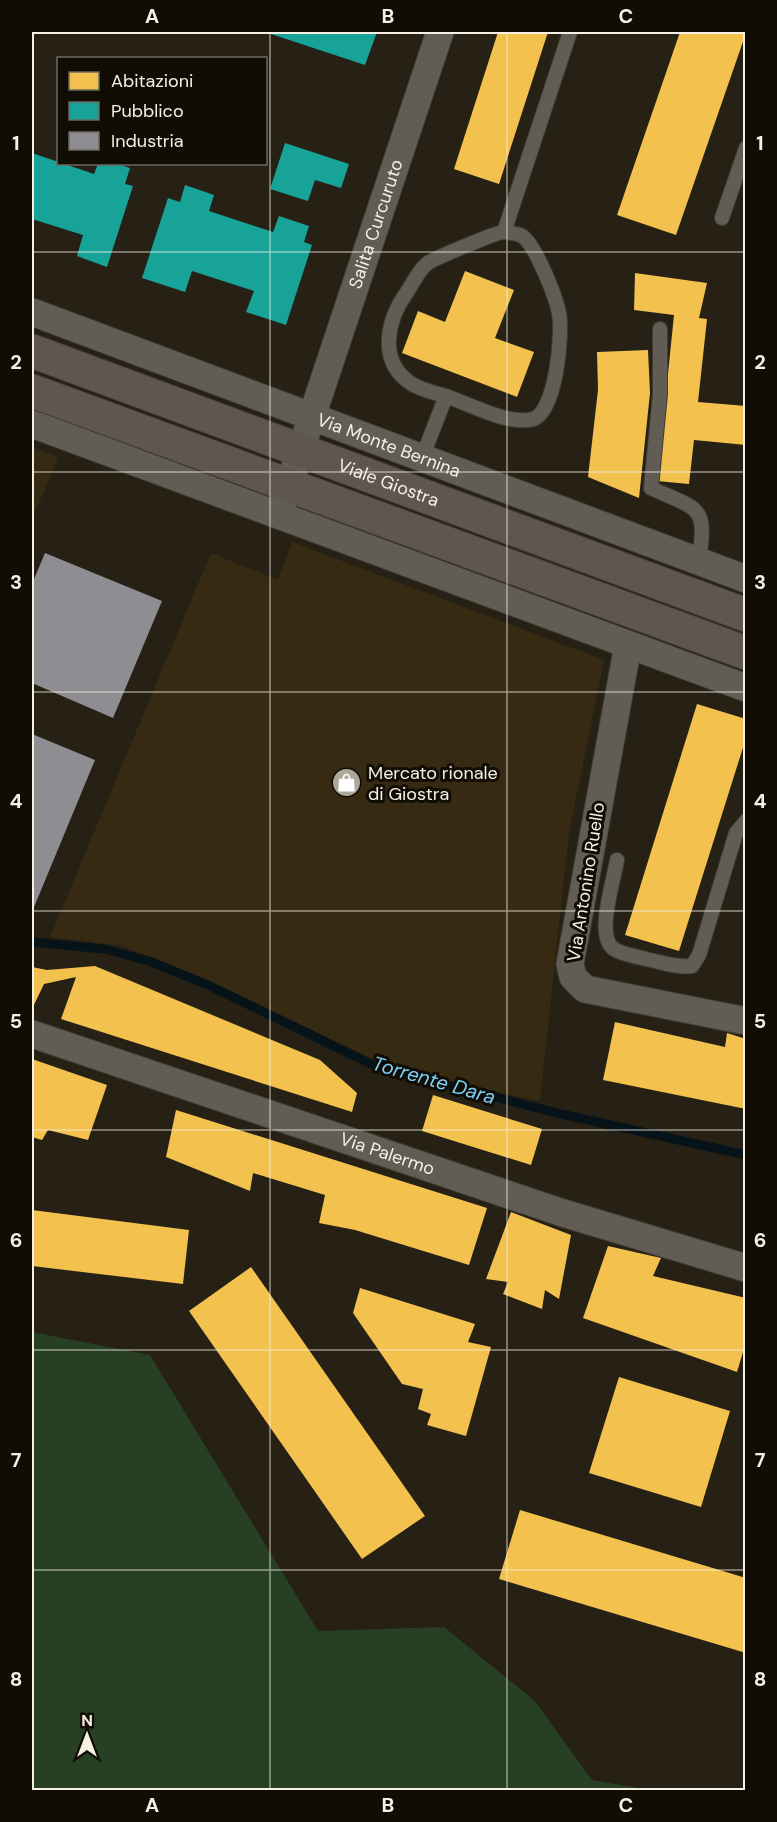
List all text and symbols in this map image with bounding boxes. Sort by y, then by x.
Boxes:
text: A [145,3,159,29]
text: B [382,3,394,29]
text: C [619,3,633,29]
legend [57,57,267,165]
text: Abitazioni [111,69,193,93]
text: Pubblico [111,99,184,123]
text: Industria [111,129,184,153]
text: 1 [12,130,20,156]
text: 1 [756,130,764,156]
street label: Salita Curcuruto [343,156,409,292]
text: 2 [10,349,22,375]
text: 2 [754,349,766,375]
street label: Via Monte Bernina [314,408,464,483]
street label: Viale Giostra [335,453,442,512]
text: 3 [10,569,22,595]
text: 3 [754,569,766,595]
place label: Mercato rionale di Giostra [368,761,498,806]
shop icon: Mercato rionale di Giostra [331,767,363,799]
text: 4 [10,788,23,814]
text: 4 [754,788,767,814]
street label: Via Antonino Ruello [562,801,610,963]
text: 5 [10,1008,22,1034]
text: 5 [754,1008,766,1034]
water label: Torrente Dara [369,1050,499,1110]
street label: Via Palermo [337,1127,438,1181]
text: 6 [10,1227,22,1253]
text: 6 [754,1227,766,1253]
text: 7 [11,1447,22,1473]
text: 7 [755,1447,766,1473]
text: 8 [10,1666,22,1692]
text: 8 [754,1666,766,1692]
north arrow [57,1705,117,1765]
text: N [81,1710,93,1731]
text: A [145,1792,159,1818]
text: B [382,1792,394,1818]
text: C [619,1792,633,1818]

